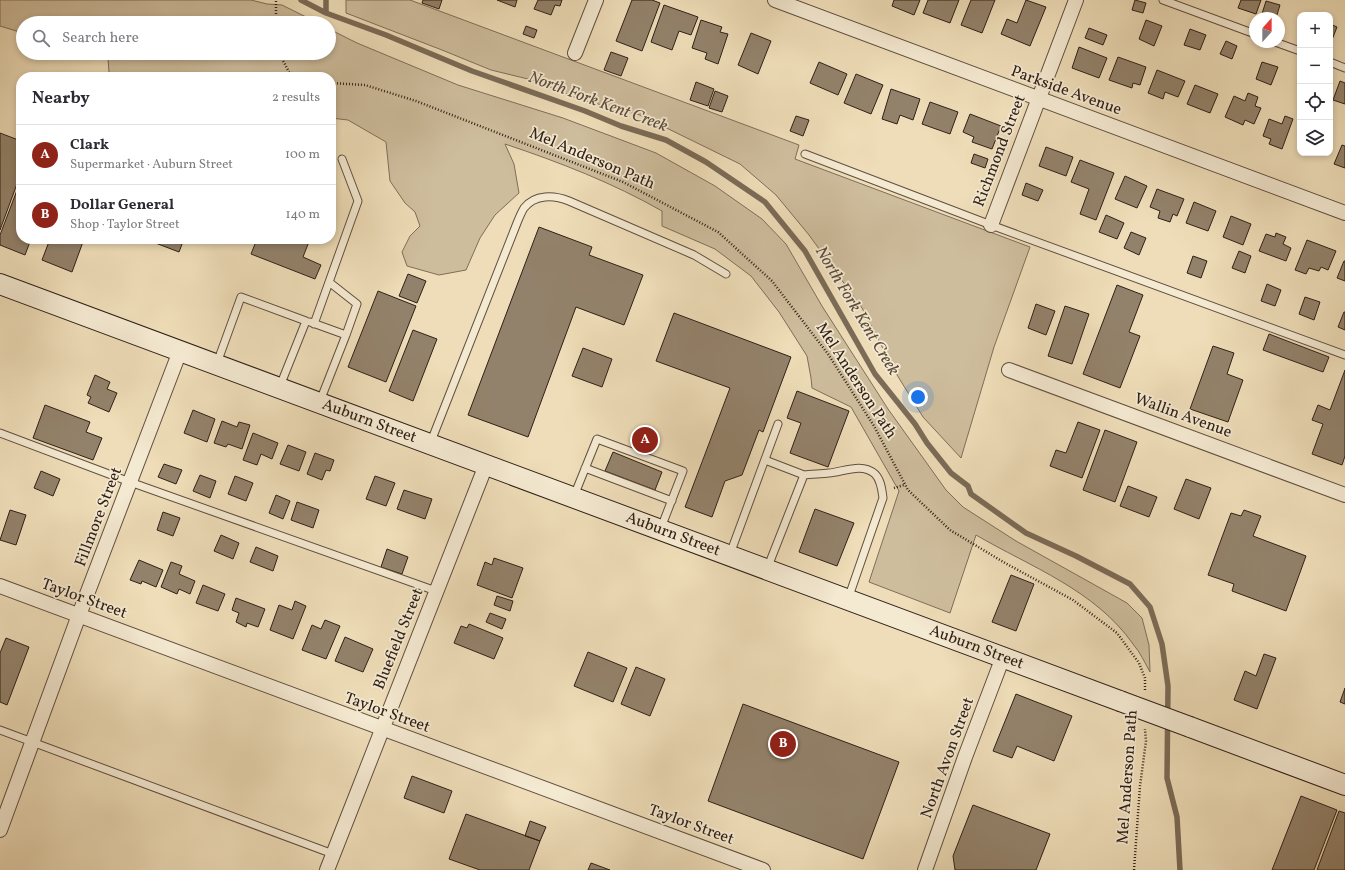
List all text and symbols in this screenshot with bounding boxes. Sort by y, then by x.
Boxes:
north arrow [1249,12,1285,48]
map controls [1297,12,1333,156]
button: + [1297,12,1333,48]
search box [16,16,336,60]
icon: search [30,27,52,49]
text: Search here [62,28,139,49]
button: − [1297,48,1333,84]
street label: Parkside Avenue [1008,61,1124,121]
water label: North Fork Kent Creek [525,66,671,138]
button: locate [1297,84,1333,120]
text: Nearby [32,87,90,110]
text: 2 results [272,89,320,107]
street label: Richmond Street [969,91,1032,210]
button: layers [1297,120,1333,156]
street label: Mel Anderson Path [526,123,658,195]
text: Clark [70,135,109,156]
text: A [40,146,50,164]
text: 100 m [285,146,320,164]
text: Supermarket · Auburn Street [70,156,233,174]
text: Dollar General [70,195,174,216]
text: B [41,206,49,224]
text: 140 m [286,206,320,224]
text: Shop · Taylor Street [70,216,180,234]
water label: North Fork Kent Creek [809,242,905,380]
street label: Mel Anderson Path [810,319,902,443]
your location [908,387,928,407]
street label: Wallin Avenue [1131,388,1235,444]
street label: Auburn Street [319,394,420,449]
pin: A [632,425,658,455]
street label: Fillmore Street [70,464,128,570]
street label: Auburn Street [623,507,724,562]
street label: Taylor Street [38,573,130,625]
street label: Bluefield Street [369,584,430,693]
street label: Auburn Street [926,620,1027,675]
street label: Taylor Street [341,687,433,739]
street label: North Avon Street [916,694,980,822]
street label: Mel Anderson Path [1112,709,1144,845]
pin: B [770,729,796,759]
street label: Taylor Street [645,799,737,851]

